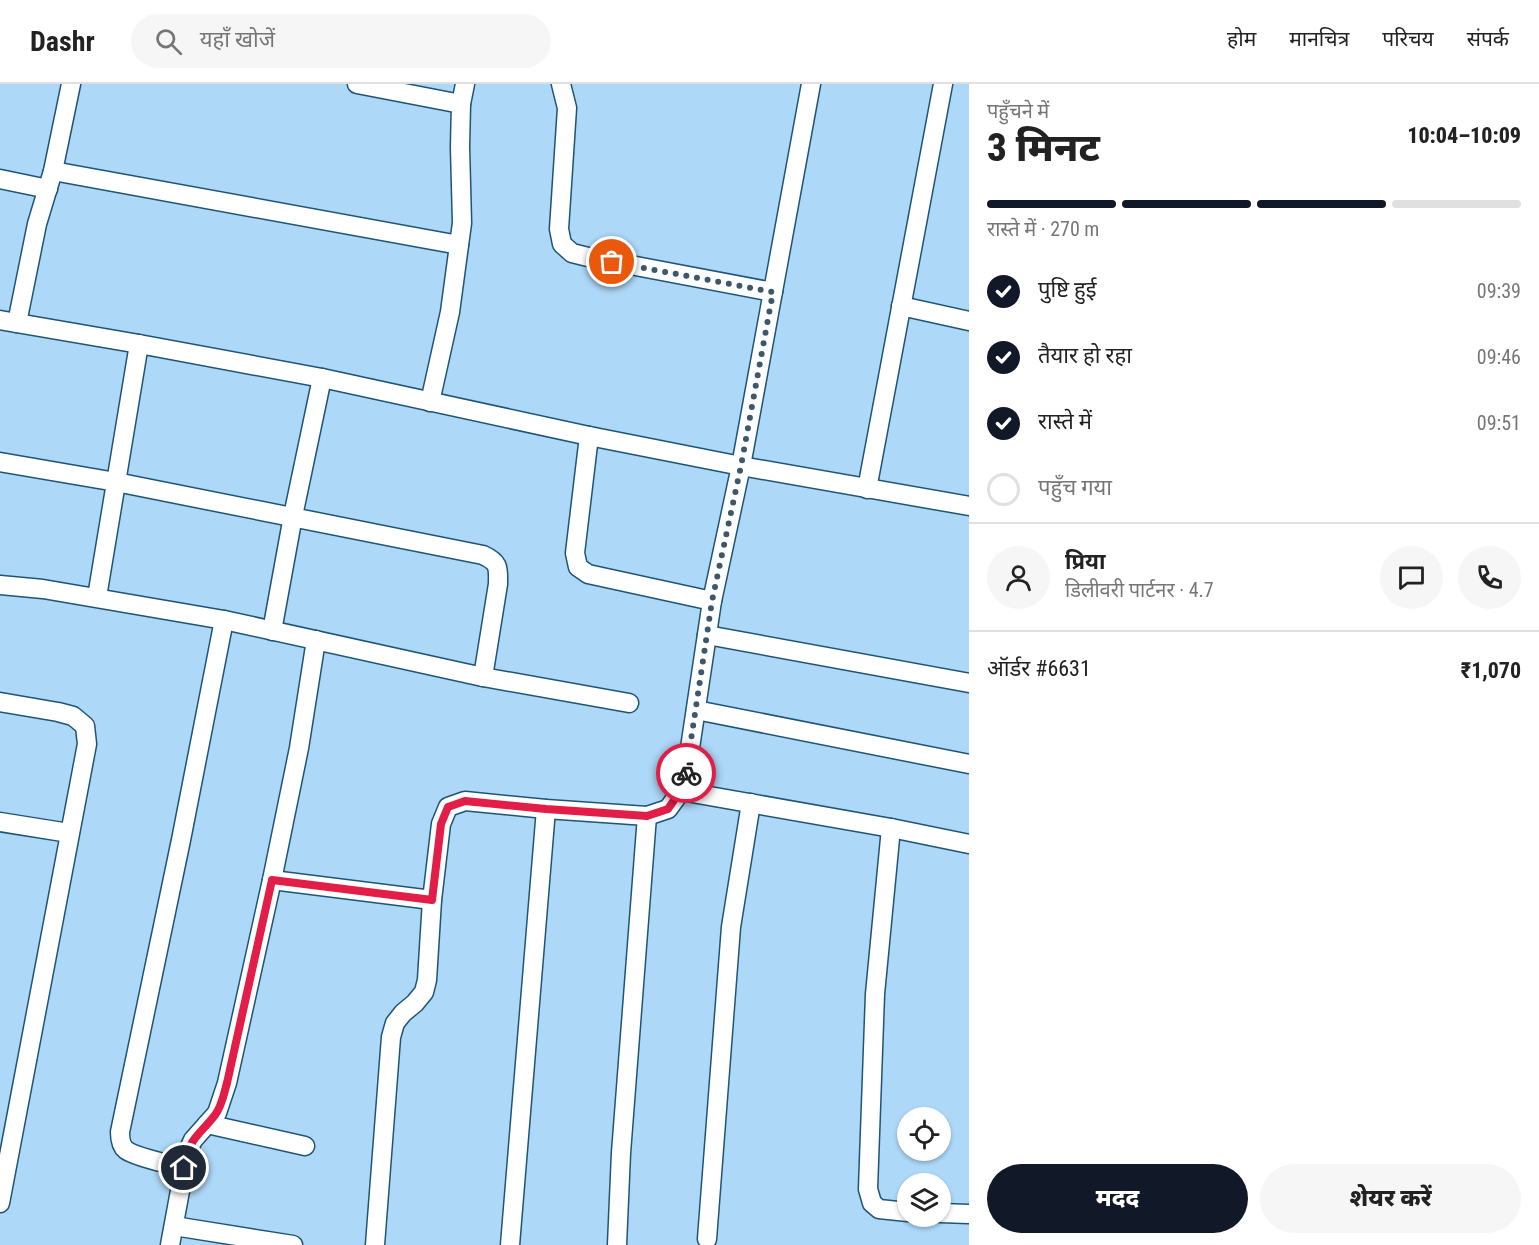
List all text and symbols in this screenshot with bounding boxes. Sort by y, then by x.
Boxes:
search box [131,14,551,68]
text: Dashr [30,25,95,58]
icon: search [152,25,185,58]
text: यहाँ खोजें [200,27,275,52]
text: होम [1227,27,1256,51]
text: मानचित्र [1289,27,1349,51]
text: परिचय [1382,27,1434,51]
text: संपर्क [1467,27,1509,51]
text: पहुँचने में [987,99,1049,123]
text: 10:04–10:09 [1407,123,1521,148]
text: 3 मिनट [987,125,1100,171]
text: रास्ते में · 270 m [987,217,1099,241]
pin [586,236,637,287]
icon: bag [595,245,628,278]
icon: check [987,275,1020,308]
text: पुष्टि हुई [1038,277,1097,302]
text: 09:39 [1477,279,1521,303]
icon: check [987,341,1020,374]
text: तैयार हो रहा [1038,343,1132,368]
text: 09:46 [1477,345,1521,369]
icon: check [987,407,1020,440]
text: रास्ते में [1038,409,1092,434]
text: 09:51 [1477,411,1521,435]
text: पहुँच गया [1038,475,1112,500]
button: person [987,546,1050,609]
button: chat [1380,546,1443,609]
button: phone [1458,546,1521,609]
text: प्रिया [1065,549,1105,574]
text: डिलीवरी पार्टनर · 4.7 [1065,578,1214,602]
text: ऑर्डर #6631 [987,656,1091,681]
text: ₹1,070 [1461,658,1521,683]
courier [656,743,716,803]
icon: bike [670,757,703,790]
map controls [897,1107,951,1227]
button: locate [897,1107,951,1161]
pin [158,1142,209,1193]
icon: home [167,1151,200,1184]
button: मदद [987,1164,1248,1233]
button: शेयर करें [1260,1164,1521,1233]
button: layers [897,1173,951,1227]

